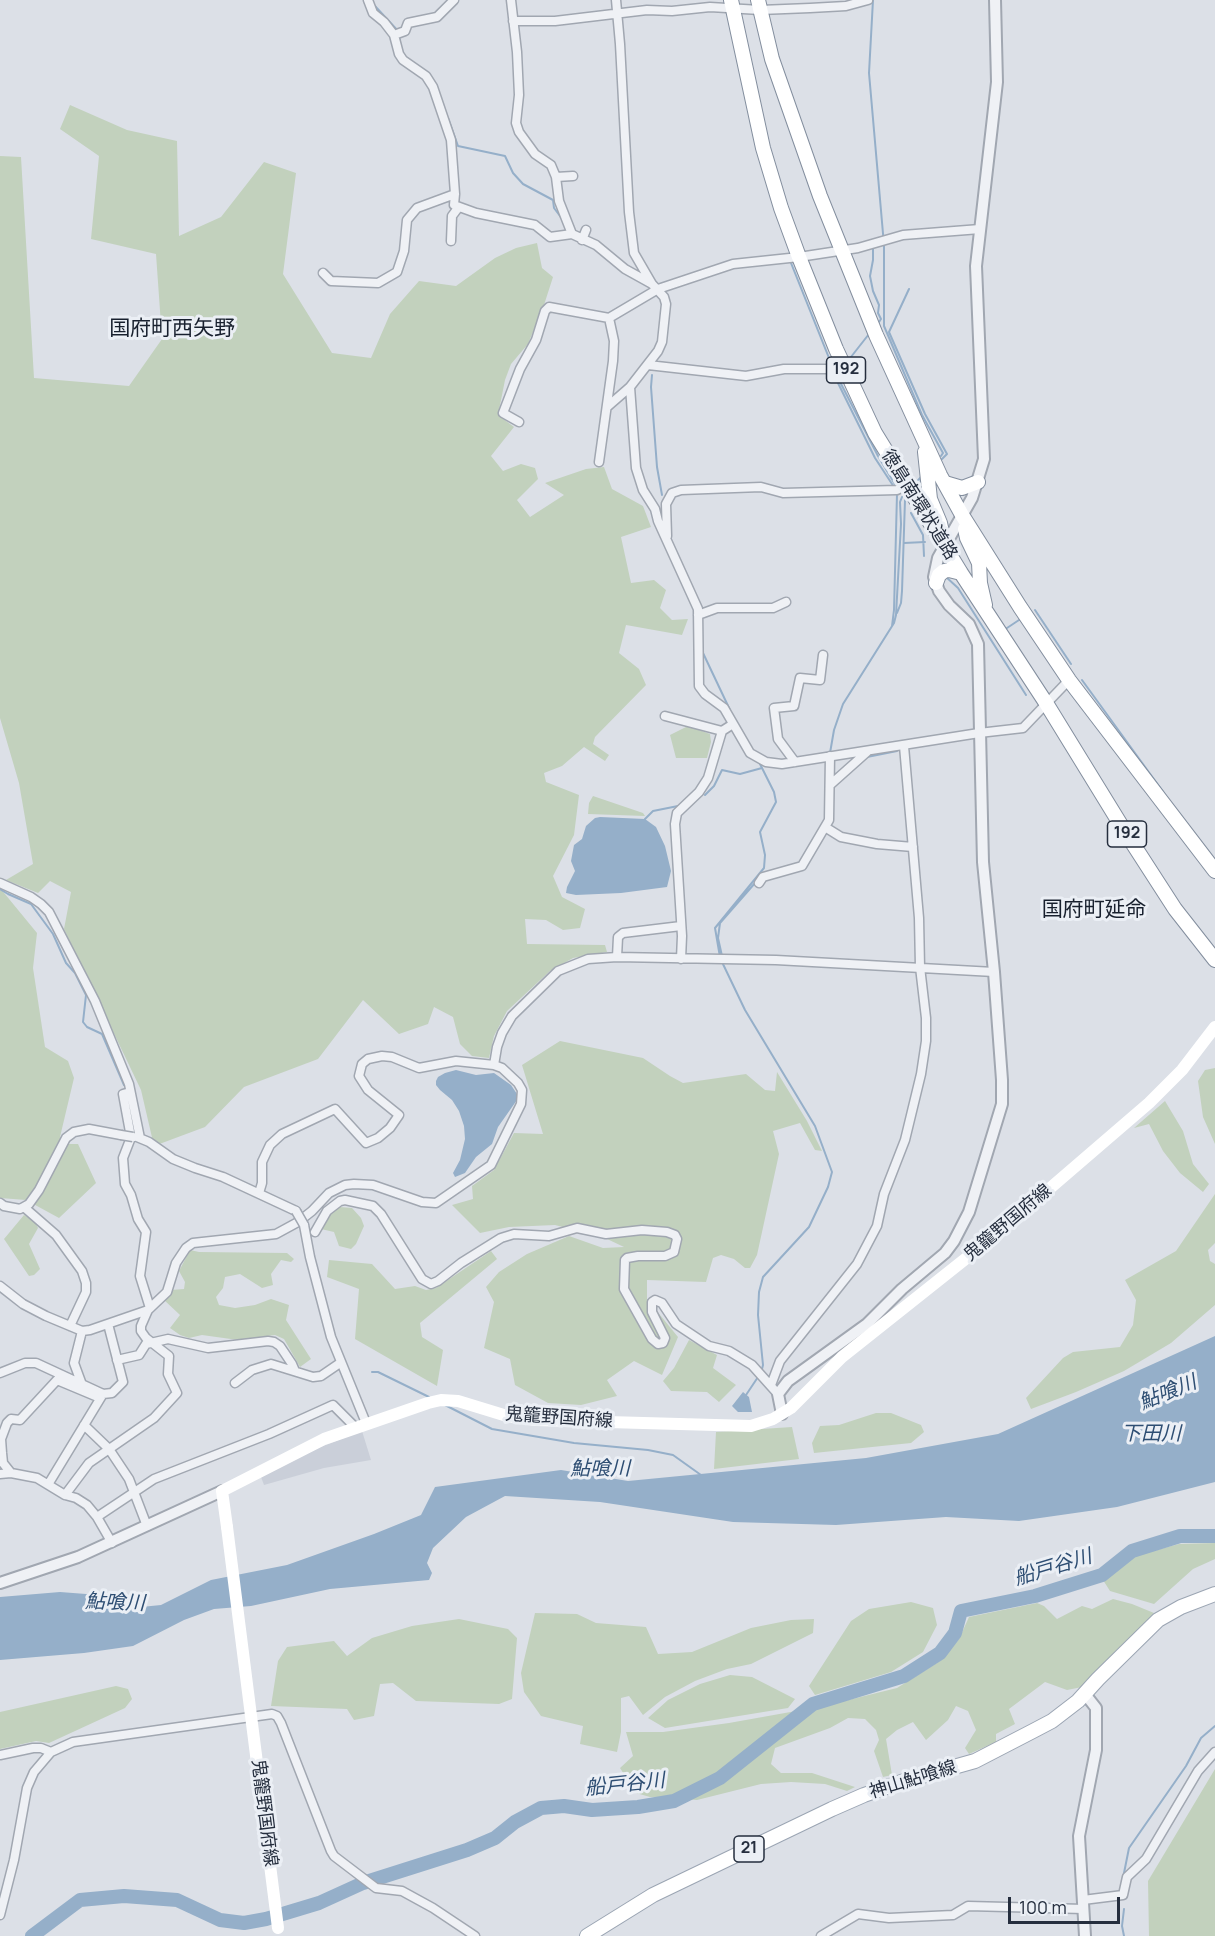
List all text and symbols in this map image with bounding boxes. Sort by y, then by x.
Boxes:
district label: 国府町西矢野 [109,316,235,342]
road number: 192 [826,357,866,383]
street label: 徳島南環状道路 [876,446,962,564]
road number: 192 [1108,821,1146,847]
district label: 国府町延命 [1042,897,1146,923]
street label: 鬼籠野国府線 [960,1180,1056,1266]
water label: 鮎喰川 [1136,1371,1200,1415]
street label: 鬼籠野国府線 [504,1403,614,1433]
water label: 下田川 [1121,1422,1181,1446]
water label: 鮎喰川 [570,1457,630,1481]
water label: 船戸谷川 [1011,1545,1095,1591]
water label: 鮎喰川 [85,1590,145,1616]
street label: 神山鮎喰線 [867,1757,959,1803]
street label: 鬼籠野国府線 [247,1758,281,1868]
water label: 船戸谷川 [584,1769,666,1801]
road number: 21 [734,1836,764,1862]
scale bar [1011,1885,1124,1923]
text: 100 m [1019,1895,1067,1919]

